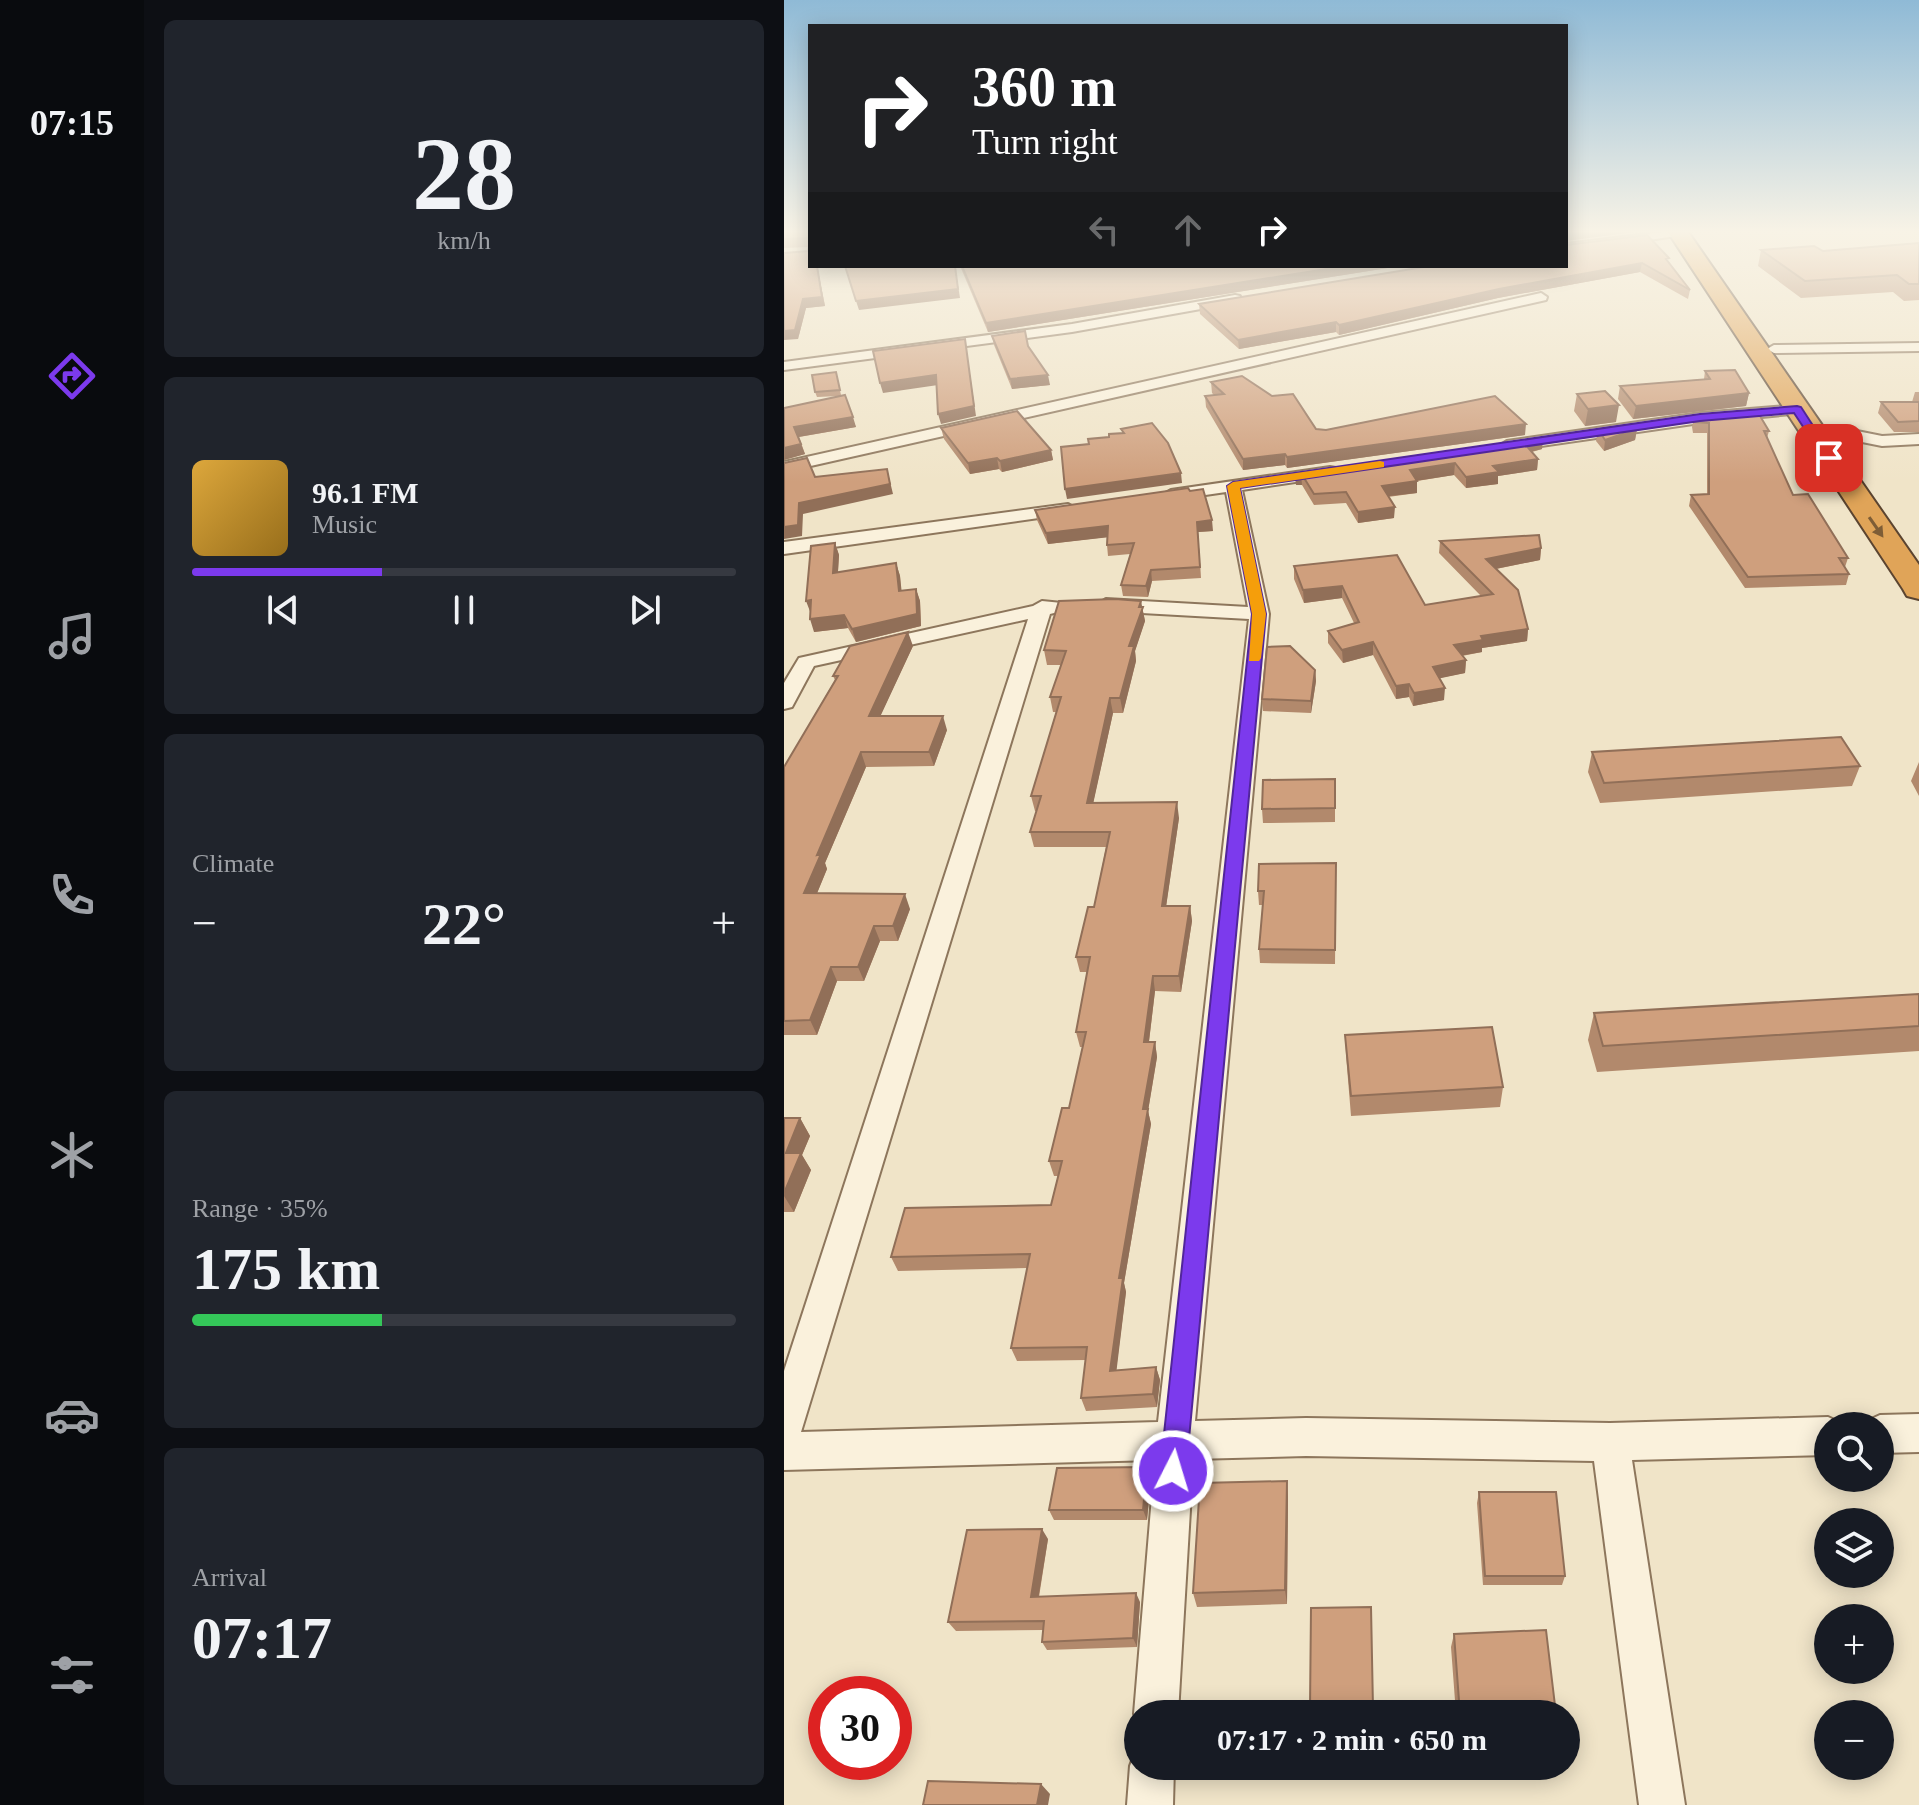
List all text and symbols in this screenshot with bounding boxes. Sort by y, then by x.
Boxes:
icon: right [840,56,944,160]
text: 360 m [972,56,1117,118]
text: 07:15 [30,103,114,143]
text: 28 [412,116,516,231]
text: Turn right [972,122,1118,162]
icon: left [1082,208,1126,252]
icon: ahead [1166,208,1210,252]
icon: right [1250,208,1294,252]
text: km/h [437,226,491,255]
icon: directions [44,348,100,404]
pin [1795,424,1863,492]
icon: arrive [1807,436,1851,480]
text: 96.1 FM [312,476,419,509]
text: Music [312,510,377,539]
one-way arrow [1868,516,1883,537]
icon: previous [261,588,305,632]
icon: pause [442,588,486,632]
icon: next [623,588,667,632]
icon: music [44,608,100,664]
text: Climate [192,849,274,878]
icon: phone [44,867,100,923]
text: 22° [422,891,506,957]
text: − [192,899,217,948]
text: + [711,899,736,948]
icon: climate [44,1127,100,1183]
text: Range · 35% [192,1194,328,1223]
text: 175 km [192,1236,380,1302]
icon: car [44,1387,100,1443]
map controls [1814,1412,1894,1780]
button: search [1814,1412,1894,1492]
position arrow [1131,1429,1215,1513]
button: layers [1814,1508,1894,1588]
text: Arrival [192,1563,267,1592]
button: + [1814,1604,1894,1684]
text: 07:17 [192,1605,332,1671]
icon: filters [44,1647,100,1703]
speed limit sign: 30 [808,1676,912,1780]
button: − [1814,1700,1894,1780]
text: 07:17 · 2 min · 650 m [1217,1723,1487,1756]

